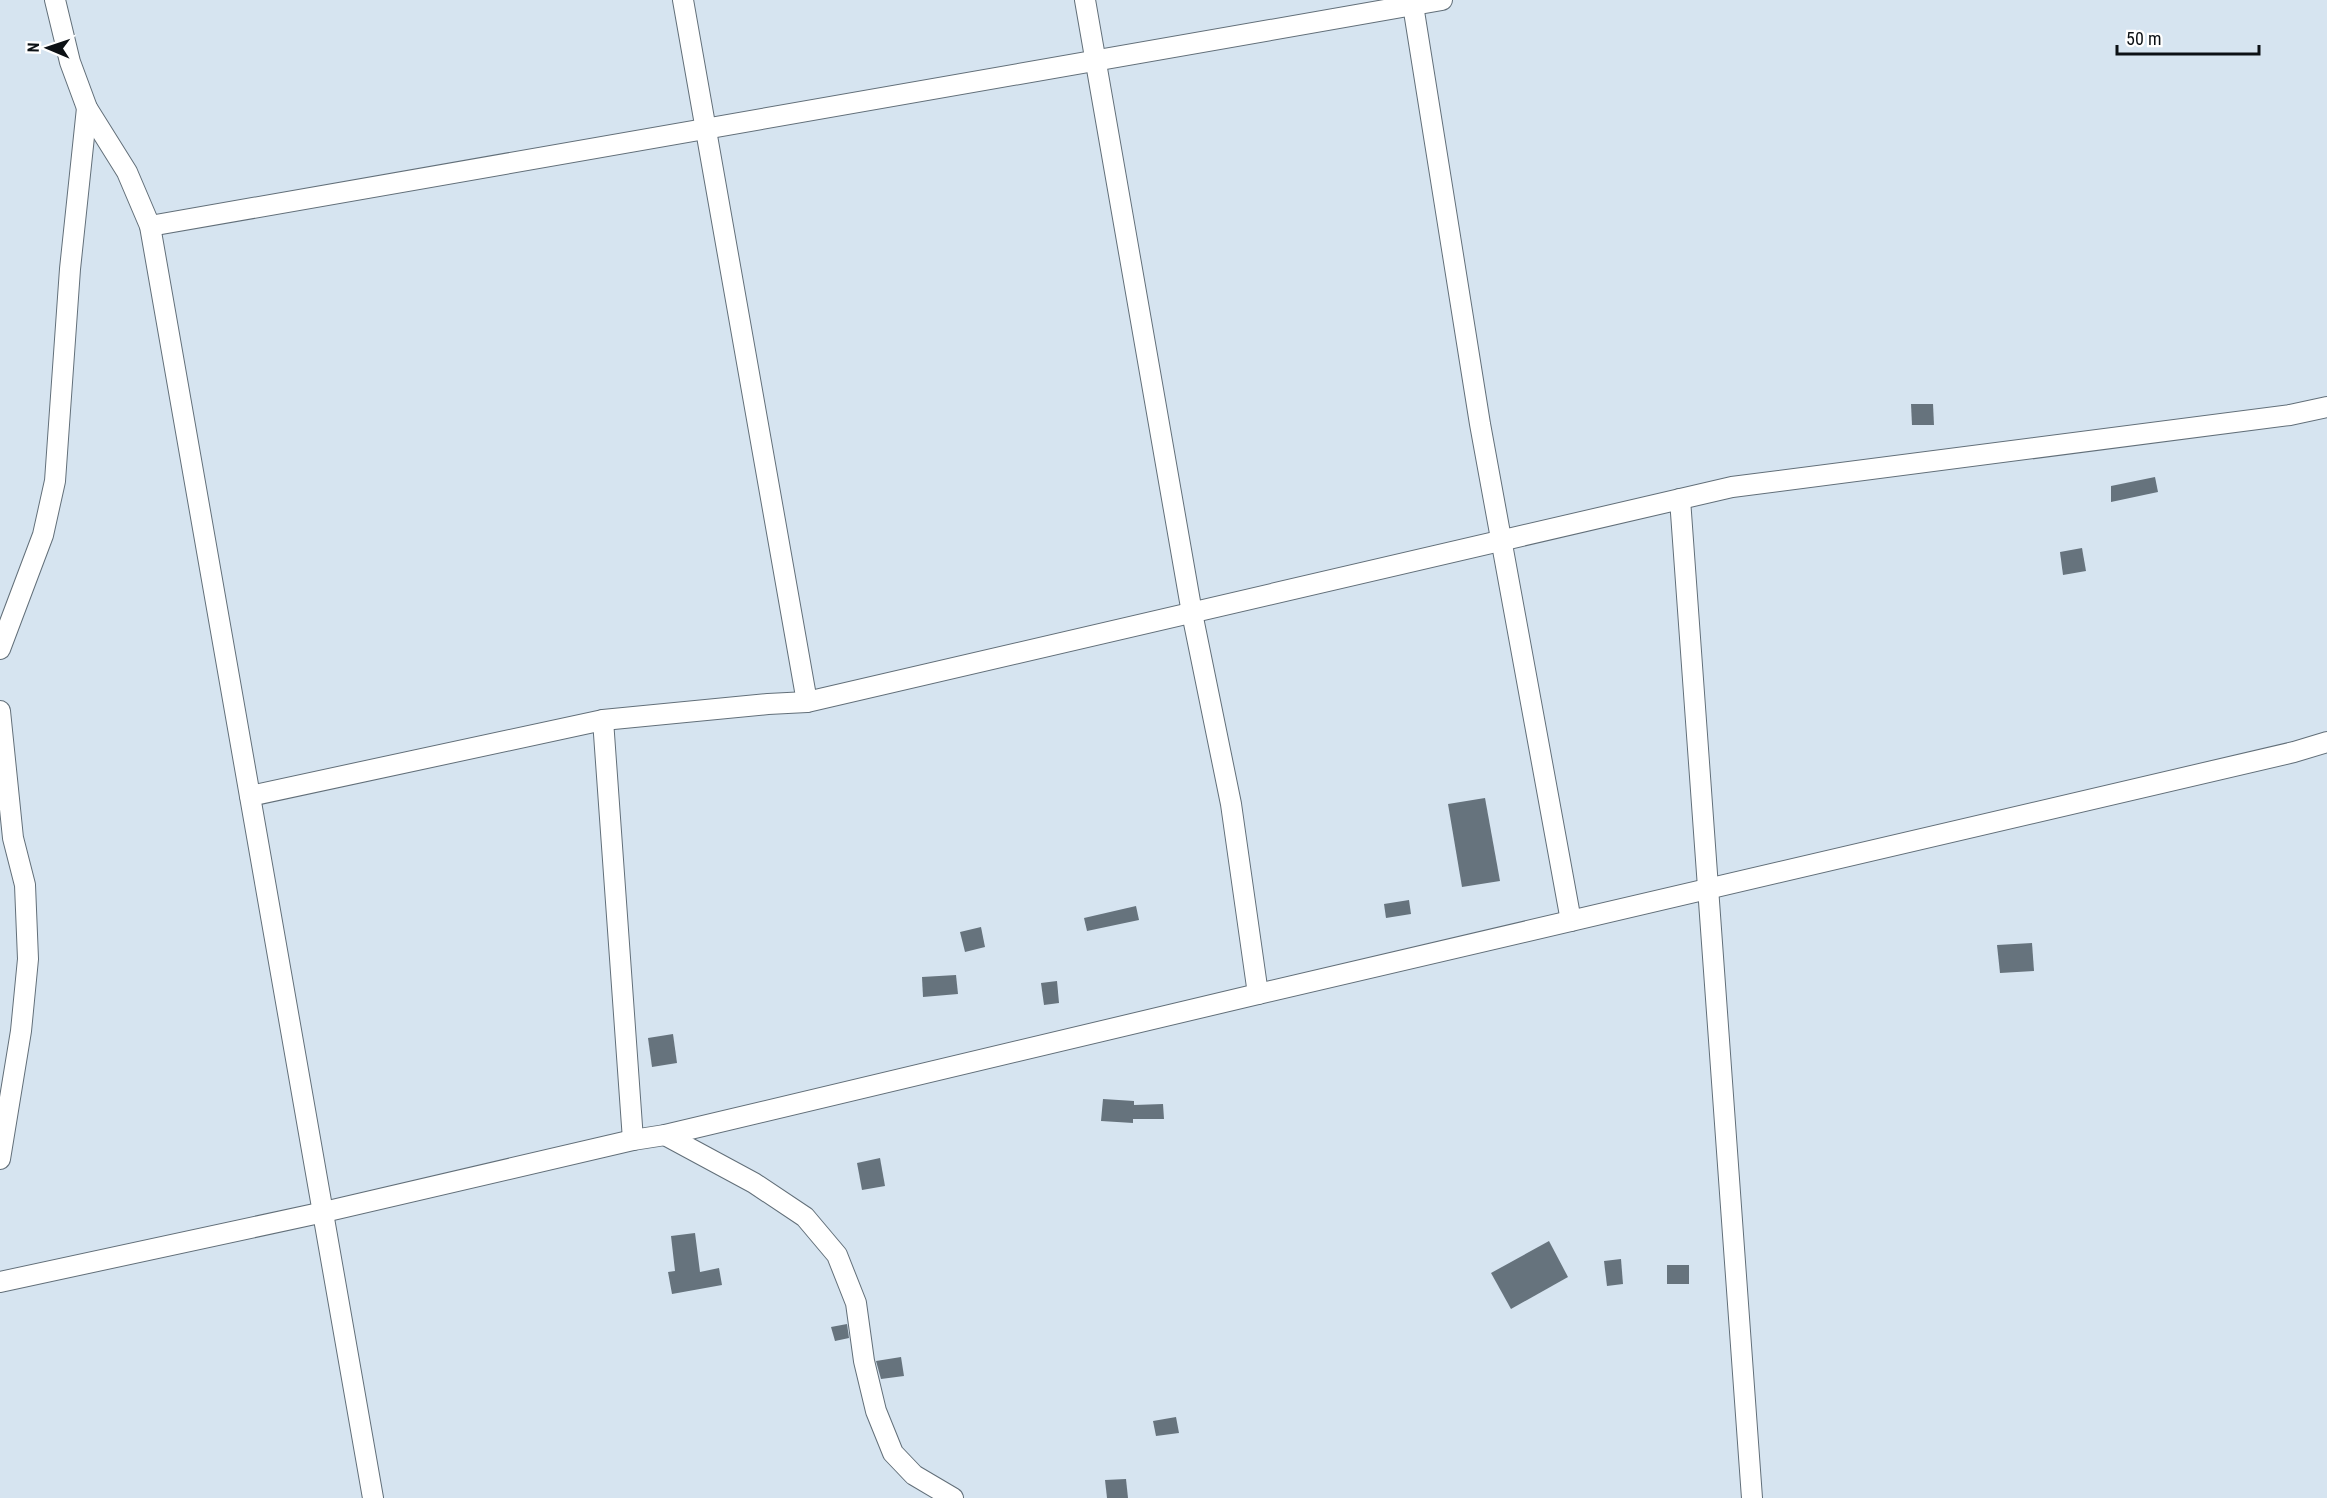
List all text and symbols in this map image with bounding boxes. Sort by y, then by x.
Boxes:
north arrow [18,18,78,78]
scale bar [2117,18,2260,56]
text: 50 m [2126,28,2161,49]
text: N [24,42,43,53]

